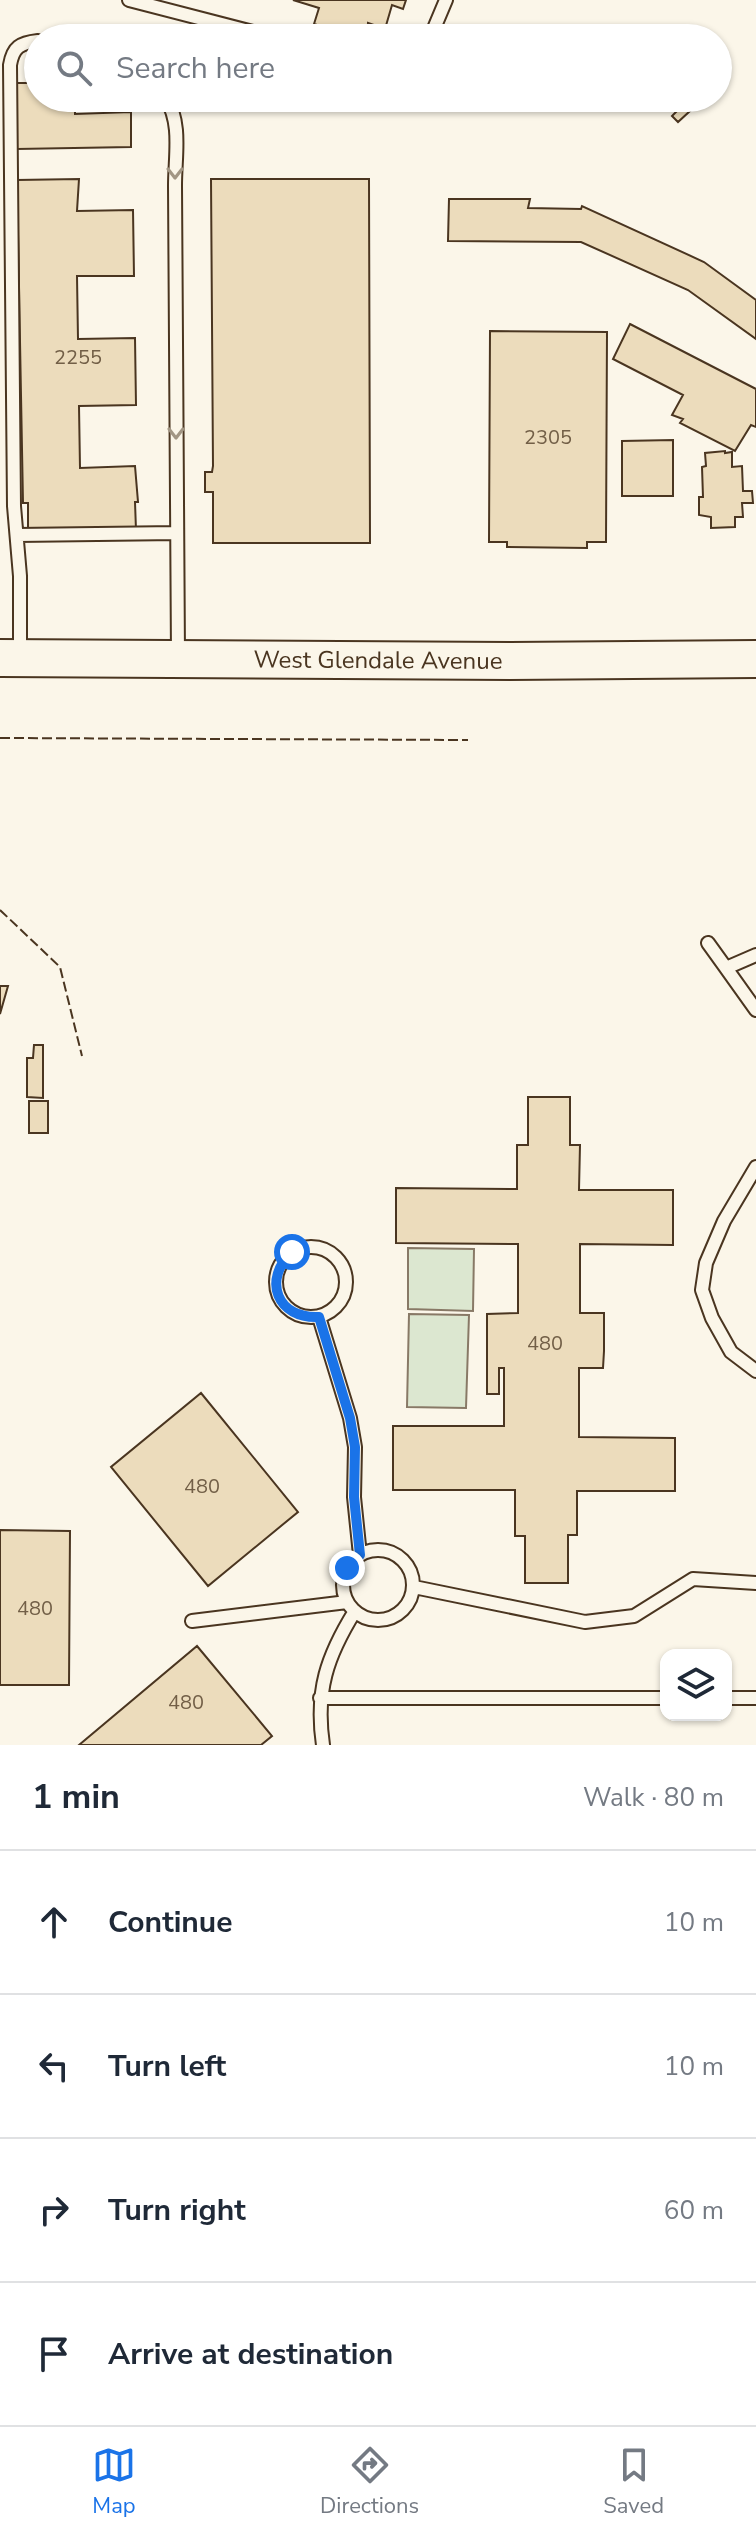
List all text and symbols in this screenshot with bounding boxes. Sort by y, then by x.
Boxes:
search box [24,24,732,112]
icon: search [52,46,96,90]
text: Search here [116,48,275,89]
one-way arrow [166,167,184,180]
house number: 2255 [54,344,102,371]
house number: 2305 [524,424,572,451]
one-way arrow [168,427,185,440]
street label: West Glendale Avenue [253,643,503,677]
route start [274,1234,310,1270]
house number: 480 [527,1330,563,1357]
house number: 480 [184,1473,220,1500]
route end [329,1550,365,1586]
house number: 480 [17,1595,53,1622]
map controls [660,1649,732,1721]
button: layers [660,1649,732,1721]
house number: 480 [168,1689,204,1716]
text: 1 min [32,1774,120,1820]
text: Walk · 80 m [583,1780,724,1815]
icon: ahead [32,1900,76,1944]
text: Continue [108,1902,233,1943]
text: 10 m [664,1905,724,1940]
icon: left [32,2044,76,2088]
text: Turn left [108,2046,226,2087]
text: 10 m [664,2049,724,2084]
icon: right [32,2188,76,2232]
text: Turn right [108,2190,246,2231]
text: 60 m [664,2193,724,2228]
icon: arrive [32,2332,76,2376]
text: Arrive at destination [108,2334,393,2375]
tab: Map [92,2443,136,2521]
tab: Directions [320,2443,419,2521]
tab: Saved [603,2443,664,2521]

